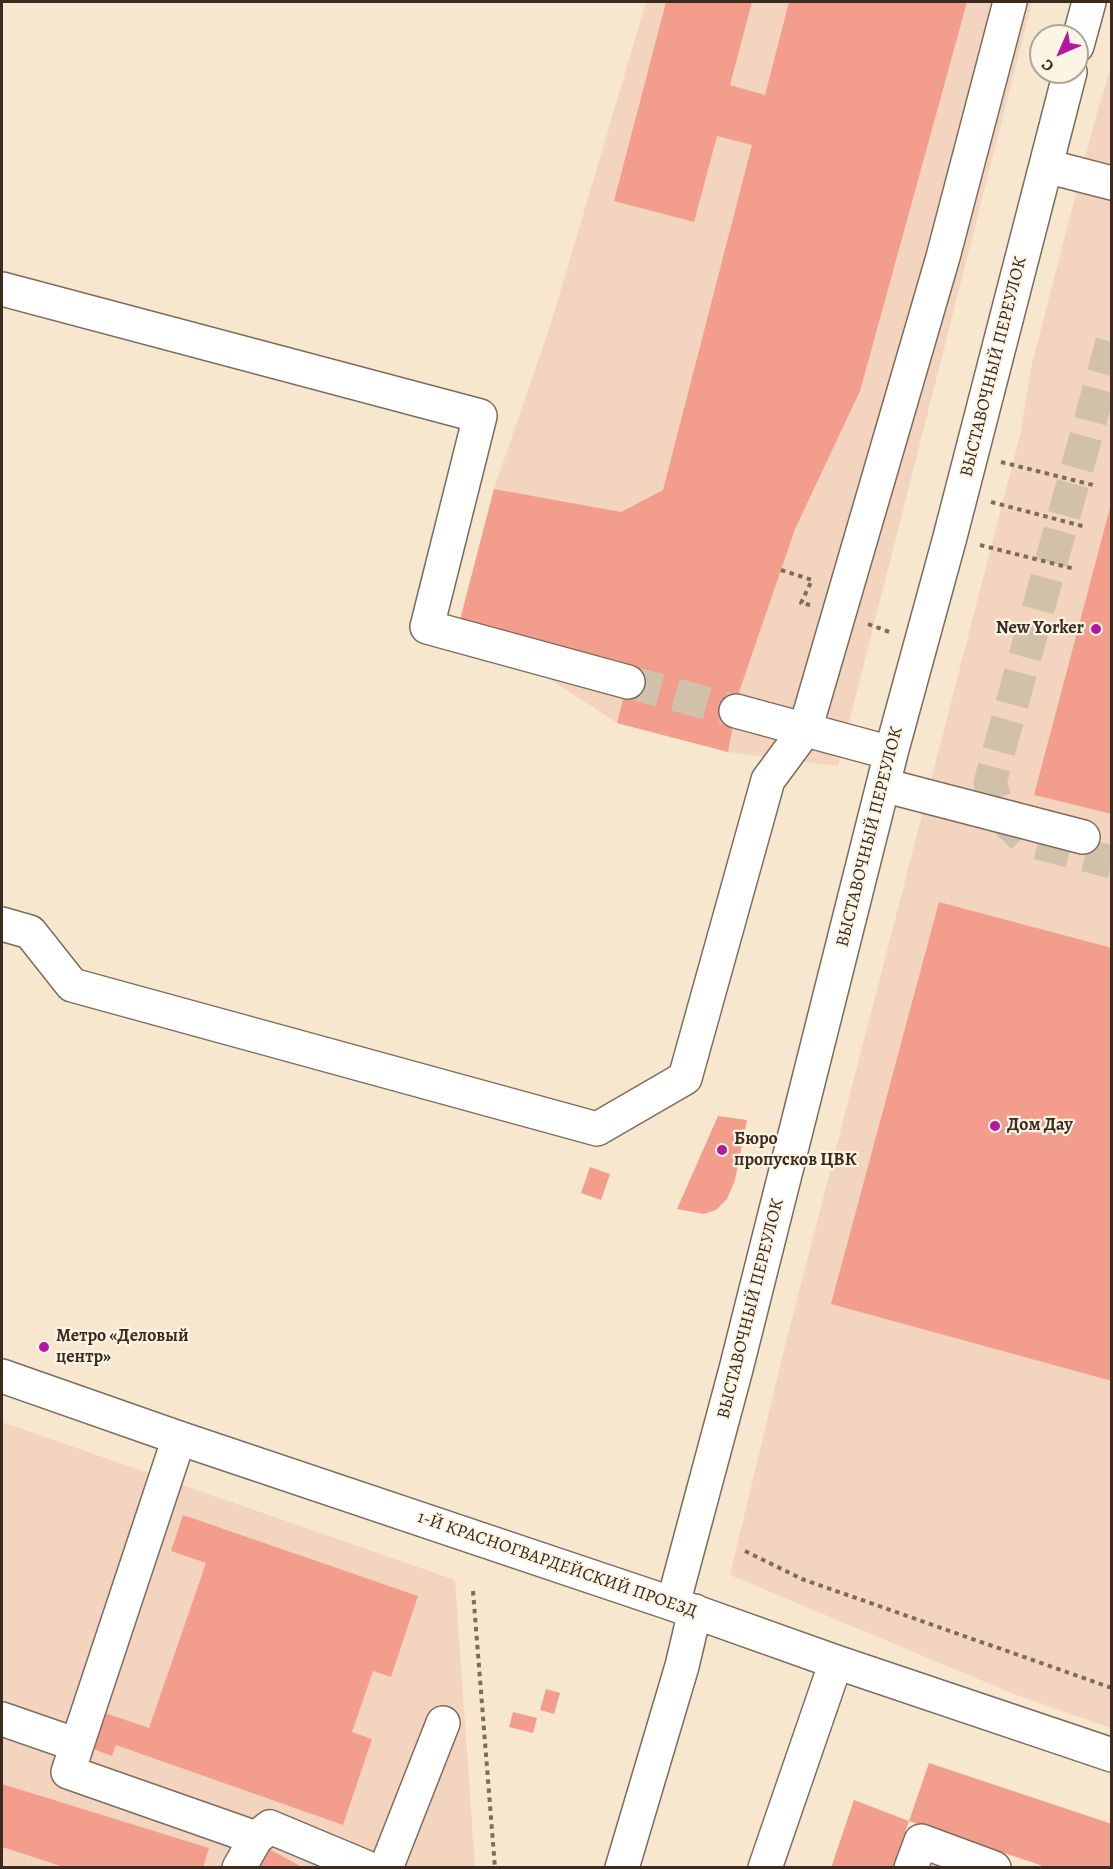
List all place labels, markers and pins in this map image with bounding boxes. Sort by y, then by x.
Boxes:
place label: New Yorker [996,618,1084,640]
marker: New Yorker [1089,622,1103,636]
place label: Дом Дау [1007,1115,1073,1137]
marker: Дом Дау [988,1119,1002,1133]
place label: Бюро пропусков ЦВК [734,1129,857,1172]
marker: Бюро пропусков ЦВК [715,1143,729,1157]
place label: Метро «Деловый центр» [56,1326,189,1368]
marker: Метро «Деловый центр» [37,1340,51,1354]

